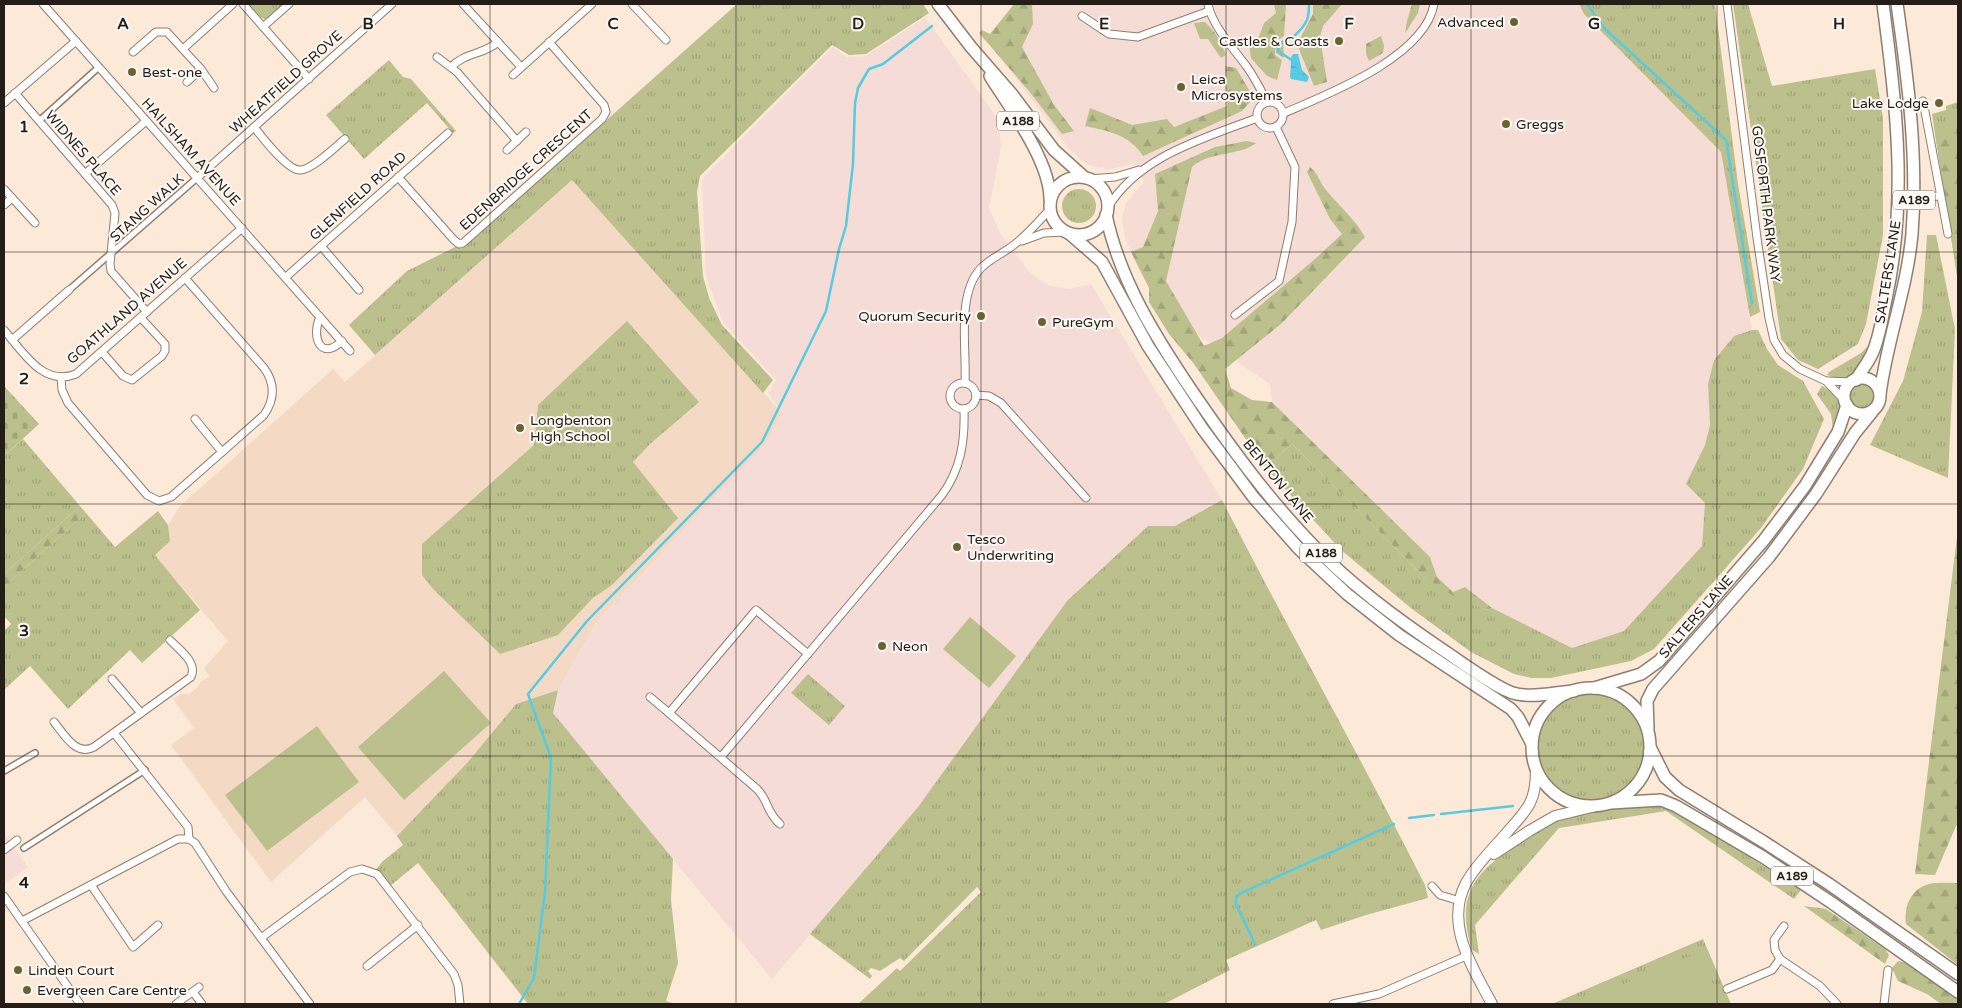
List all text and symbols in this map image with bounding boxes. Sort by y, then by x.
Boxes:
text: A [117,14,129,34]
text: B [362,14,374,34]
text: C [607,14,619,34]
text: D [852,14,864,34]
text: E [1099,14,1109,34]
text: F [1344,14,1354,34]
place label: Advanced [1437,14,1504,31]
text: G [1588,14,1600,34]
text: H [1833,14,1845,34]
marker: Advanced [1508,16,1520,28]
street label: WHEATFIELD GROVE [226,27,346,137]
place label: Castles & Coasts [1219,33,1329,50]
marker: Castles & Coasts [1333,35,1345,47]
place label: Best-one [142,64,202,81]
marker: Best-one [126,66,138,78]
place label: Leica Microsystems [1191,71,1283,104]
marker: Leica Microsystems [1175,81,1187,93]
street label: HAILSHAM AVENUE [138,95,244,209]
place label: Lake Lodge [1852,95,1929,112]
marker: Lake Lodge [1933,97,1945,109]
street label: EDENBRIDGE CRESCENT [456,106,596,234]
street label: WIDNES PLACE [41,107,125,199]
road number: A188 [997,112,1039,130]
place label: Greggs [1516,116,1564,133]
text: 1 [19,117,29,137]
marker: Greggs [1500,118,1512,130]
street label: GOSFORTH PARK WAY [1748,125,1784,283]
street label: GLENFIELD ROAD [306,148,410,244]
street label: STANG WALK [106,170,188,246]
road number: A189 [1893,190,1935,210]
street label: SALTERS LANE [1871,219,1905,325]
street label: GOATHLAND AVENUE [64,254,190,368]
place label: Quorum Security [858,308,971,325]
marker: Quorum Security [975,310,987,322]
place label: PureGym [1052,314,1114,331]
marker: PureGym [1036,316,1048,328]
text: 2 [19,369,29,389]
place label: Longbenton High School [530,412,611,445]
marker: Longbenton High School [514,422,526,434]
street label: BENTON LANE [1239,436,1317,526]
place label: Tesco Underwriting [967,531,1054,564]
marker: Tesco Underwriting [951,541,963,553]
road number: A188 [1300,544,1342,562]
street label: SALTERS LANE [1655,572,1737,662]
text: 3 [19,621,29,641]
place label: Neon [892,638,928,655]
marker: Neon [876,640,888,652]
road number: A189 [1771,866,1813,886]
text: 4 [19,873,29,893]
place label: Linden Court [28,962,115,979]
marker: Linden Court [12,964,24,976]
place label: Evergreen Care Centre [37,982,187,999]
marker: Evergreen Care Centre [21,984,33,996]

